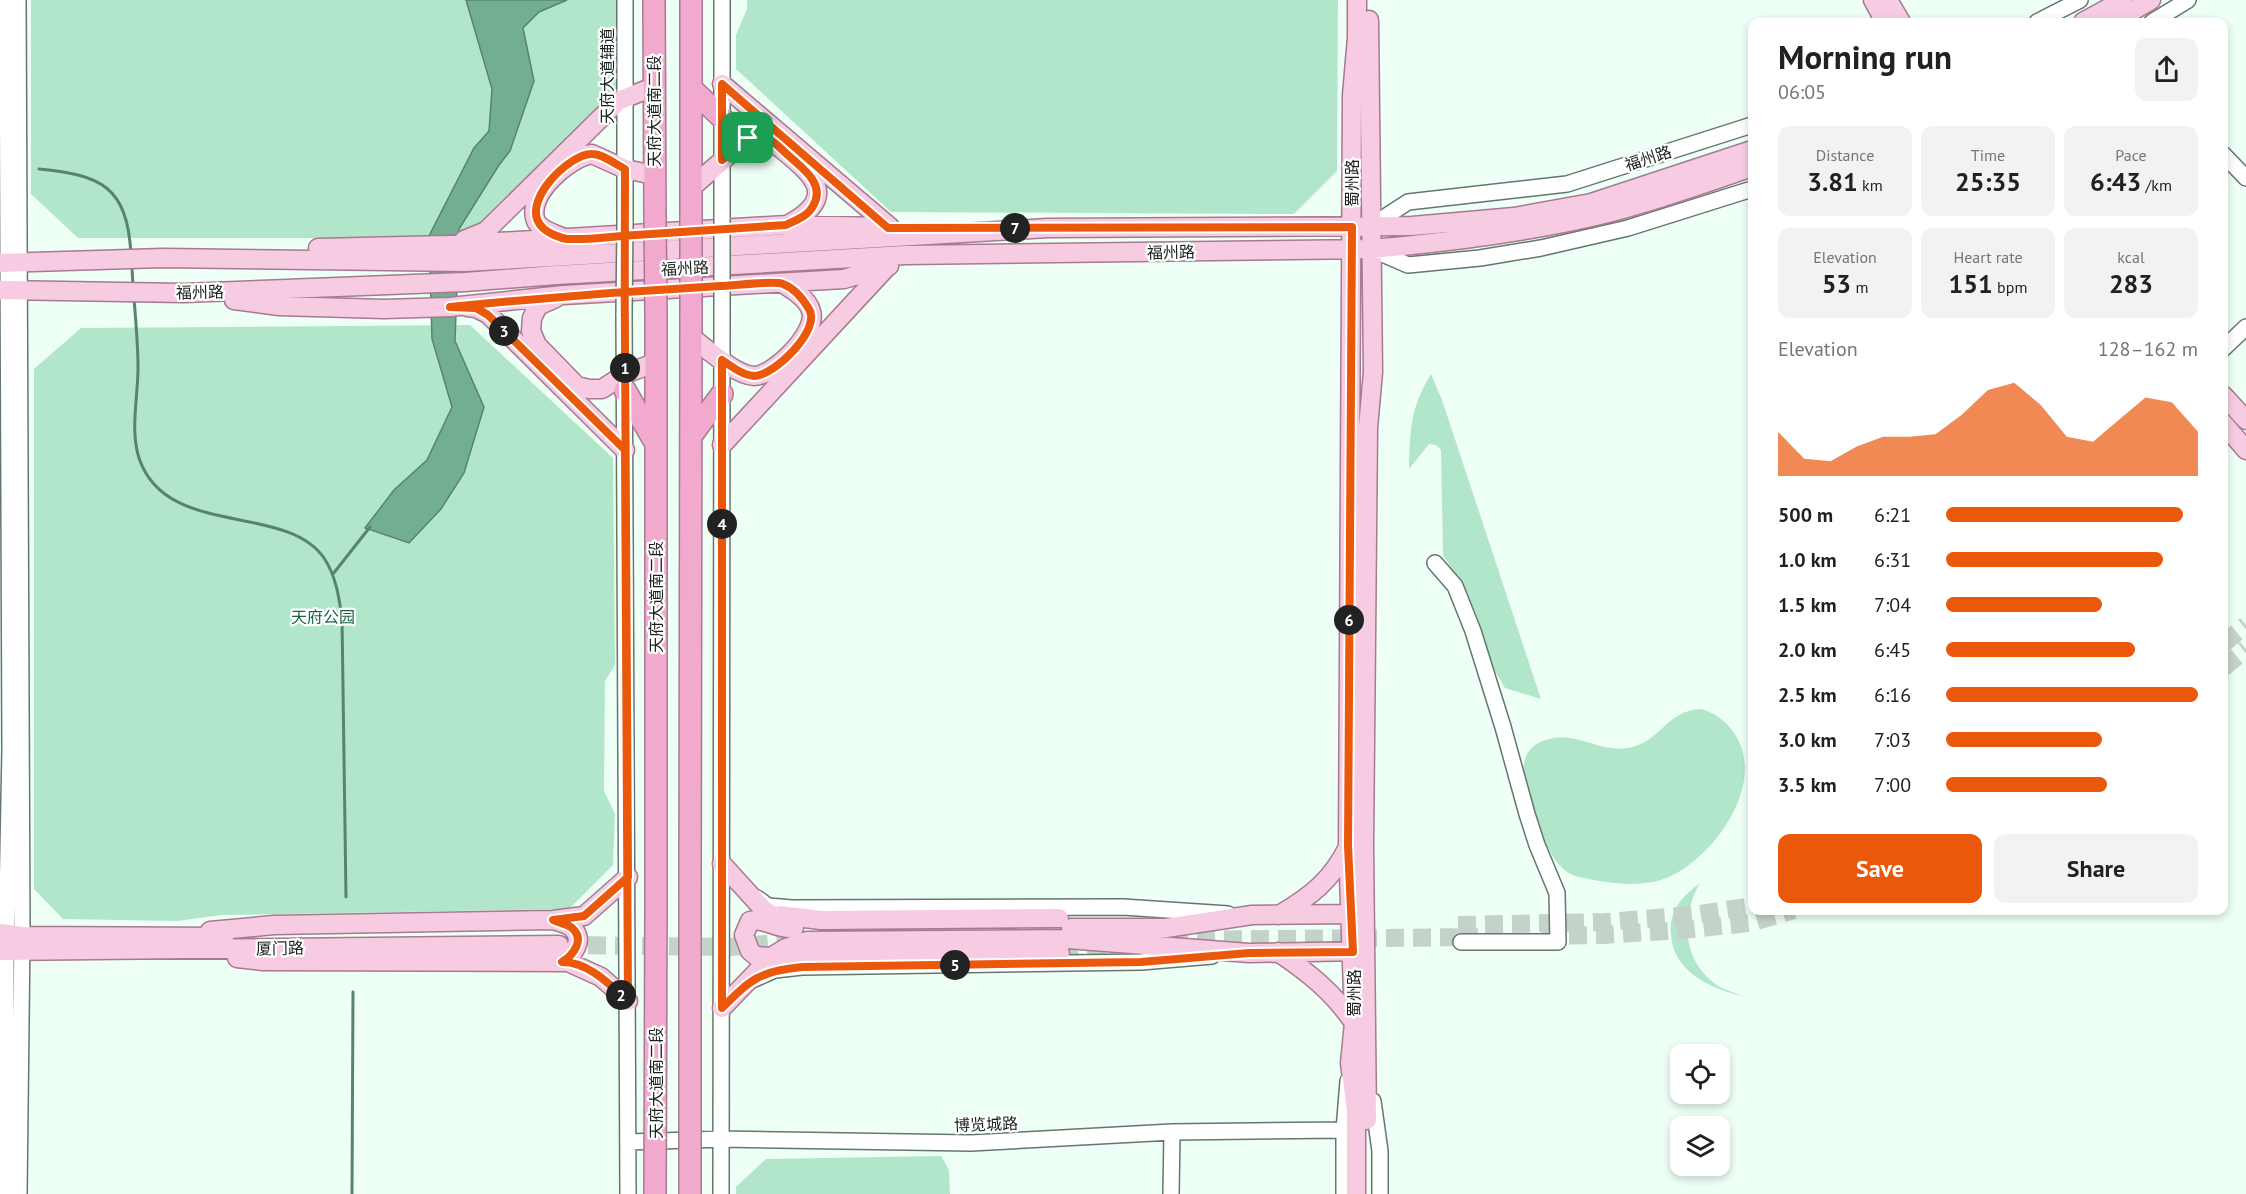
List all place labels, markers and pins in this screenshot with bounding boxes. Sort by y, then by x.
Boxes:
pin [722,112,773,163]
pin: 7 [1000,213,1030,243]
pin: 3 [489,316,519,346]
pin: 1 [610,353,640,383]
pin: 4 [707,509,737,539]
pin: 6 [1334,605,1364,635]
pin: 5 [940,950,970,980]
pin: 2 [606,980,636,1010]

